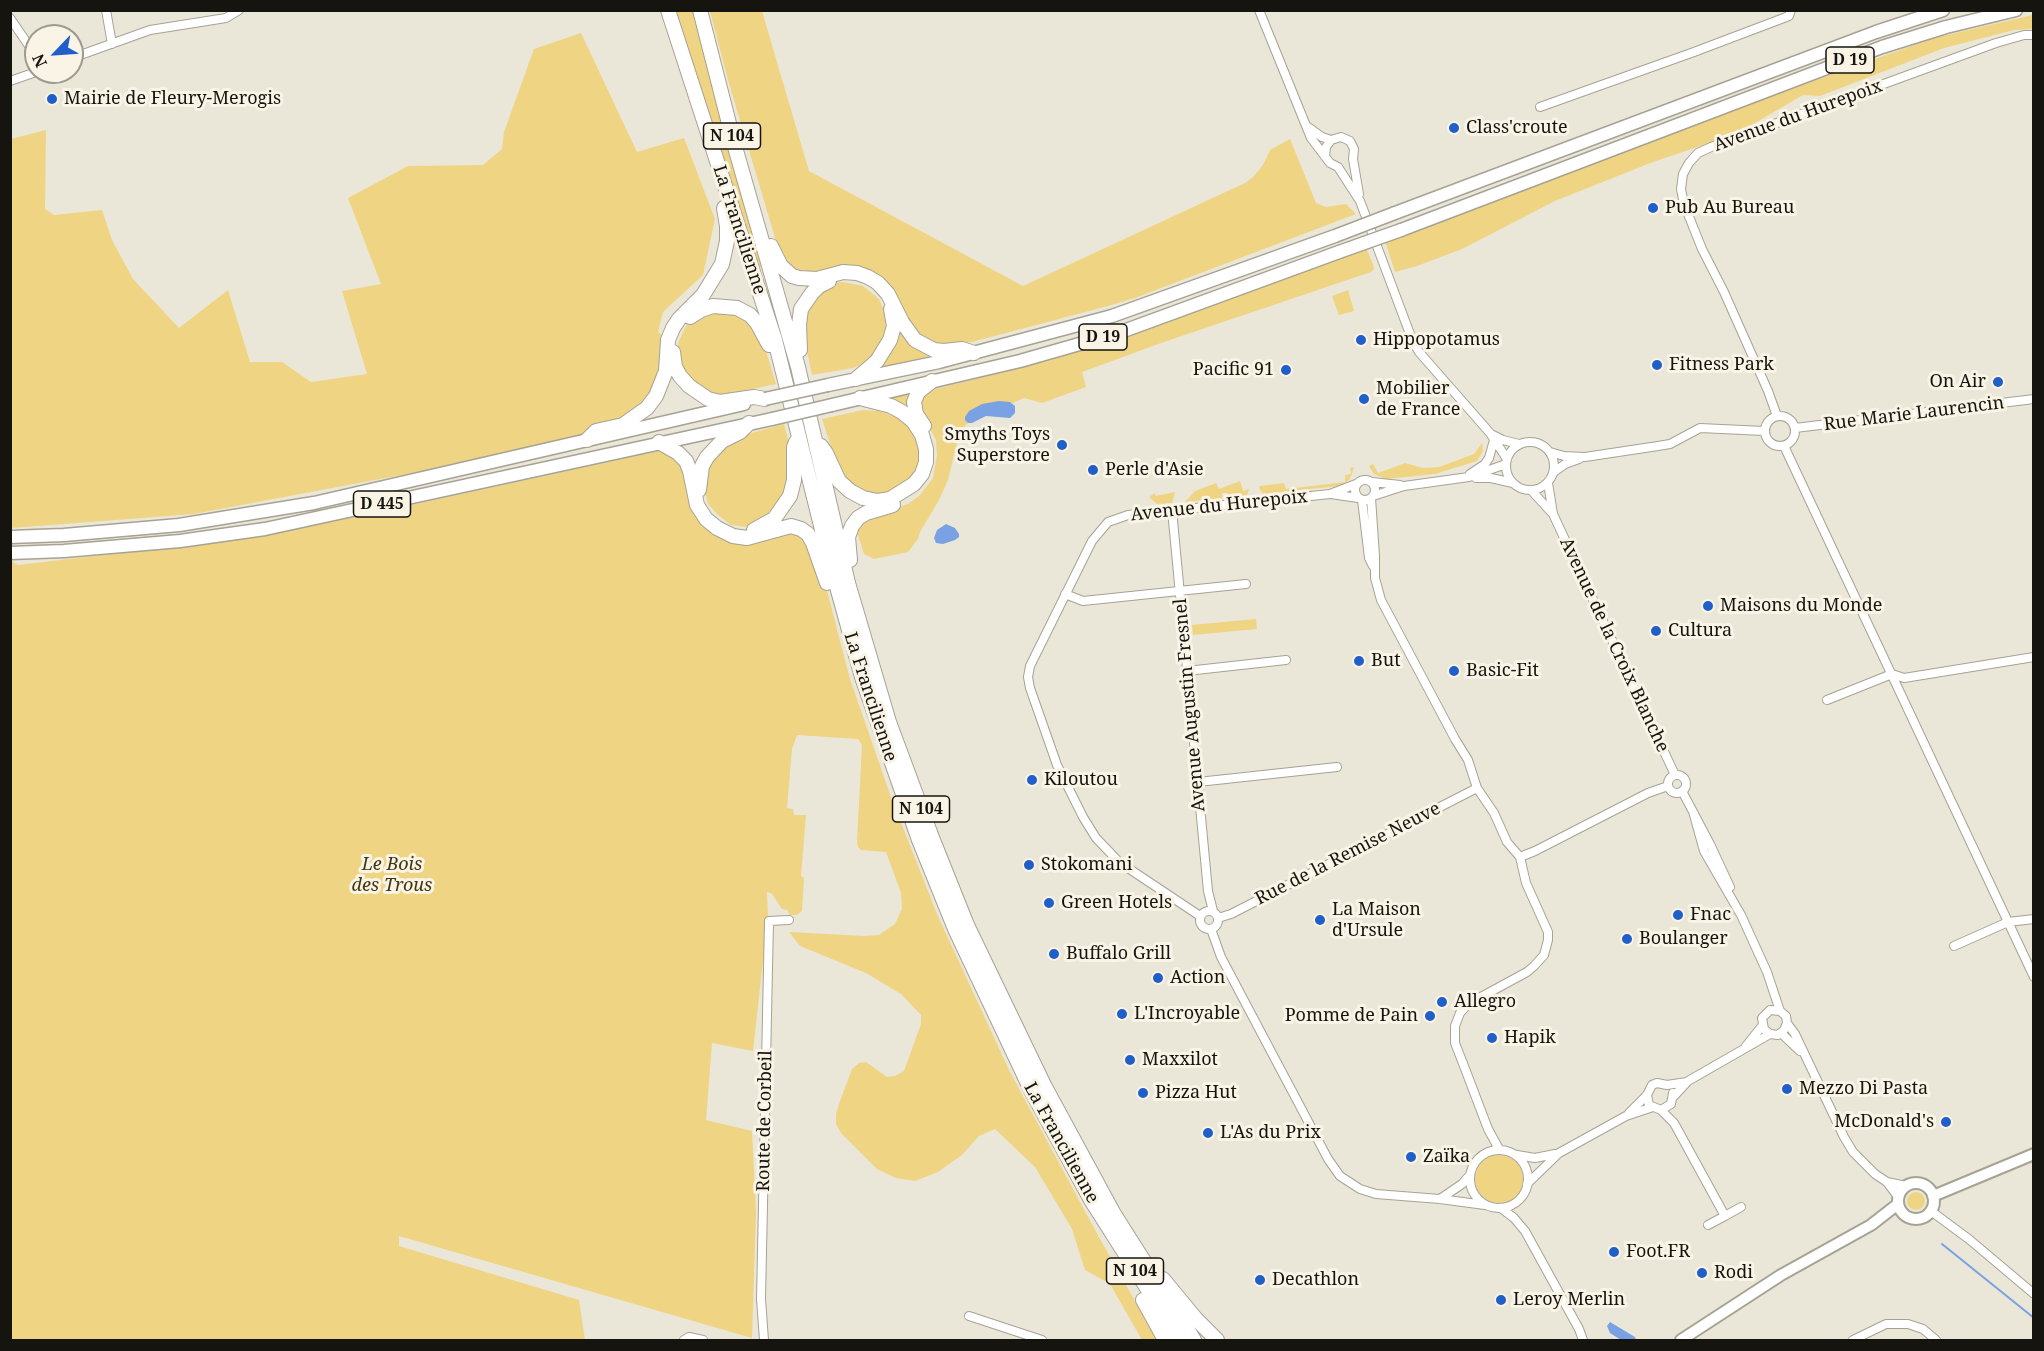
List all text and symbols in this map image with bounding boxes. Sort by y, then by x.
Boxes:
north arrow [24,24,84,84]
road number: D 19 [1826,47,1874,73]
text: N [27,50,52,71]
street label: Avenue du Hurepoix [1711,75,1885,157]
place label: Mairie de Fleury-Merogis [64,88,281,110]
marker: Mairie de Fleury-Merogis [45,92,59,106]
place label: Class'croute [1466,117,1568,139]
marker: Class'croute [1447,121,1461,135]
road number: N 104 [704,123,760,149]
street label: La Francilienne [708,162,770,298]
place label: Pub Au Bureau [1665,197,1794,219]
marker: Pub Au Bureau [1646,201,1660,215]
road number: D 19 [1079,324,1127,350]
place label: Hippopotamus [1373,329,1500,351]
marker: Hippopotamus [1354,333,1368,347]
place label: Fitness Park [1669,354,1774,376]
marker: Fitness Park [1650,358,1664,372]
place label: Pacific 91 [1193,359,1274,381]
marker: Pacific 91 [1279,363,1293,377]
place label: On Air [1929,371,1986,393]
marker: On Air [1991,375,2005,389]
place label: Mobilier de France [1376,378,1460,420]
marker: Mobilier de France [1357,392,1371,406]
street label: Rue Marie Laurencin [1822,392,2006,436]
place label: Smyths Toys Superstore [944,424,1050,466]
marker: Smyths Toys Superstore [1055,438,1069,452]
place label: Perle d'Asie [1105,459,1204,481]
marker: Perle d'Asie [1086,463,1100,477]
street label: Avenue du Hurepoix [1130,486,1308,526]
road number: D 445 [354,491,410,517]
street label: Avenue de la Croix Blanche [1555,534,1673,756]
place label: Maisons du Monde [1720,595,1882,617]
street label: Avenue Augustin Fresnel [1170,597,1210,813]
marker: Maisons du Monde [1701,599,1715,613]
place label: Cultura [1668,620,1732,642]
marker: Cultura [1649,624,1663,638]
street label: La Francilienne [839,629,901,765]
place label: But [1371,650,1401,672]
marker: But [1352,654,1366,668]
place label: Basic-Fit [1466,660,1539,682]
marker: Basic-Fit [1447,664,1461,678]
place label: Kiloutou [1044,769,1118,791]
marker: Kiloutou [1025,773,1039,787]
road number: N 104 [892,796,950,822]
street label: Rue de la Remise Neuve [1252,798,1444,910]
park label: Le Bois des Trous [352,854,432,896]
place label: Stokomani [1041,854,1133,876]
marker: Stokomani [1022,858,1036,872]
place label: Green Hotels [1061,892,1172,914]
marker: Green Hotels [1042,896,1056,910]
place label: La Maison d'Ursule [1332,899,1421,942]
place label: Fnac [1690,904,1731,926]
marker: Fnac [1671,908,1685,922]
marker: La Maison d'Ursule [1313,913,1327,927]
place label: Boulanger [1639,928,1728,950]
marker: Boulanger [1620,932,1634,946]
place label: Buffalo Grill [1066,943,1171,965]
marker: Buffalo Grill [1047,947,1061,961]
place label: Action [1170,967,1225,989]
marker: Action [1151,971,1165,985]
place label: Allegro [1454,991,1516,1013]
marker: Allegro [1435,995,1449,1009]
place label: L'Incroyable [1134,1003,1240,1025]
place label: Pomme de Pain [1285,1005,1418,1027]
marker: L'Incroyable [1115,1007,1129,1021]
marker: Pomme de Pain [1423,1009,1437,1023]
place label: Hapik [1504,1027,1556,1049]
marker: Hapik [1485,1031,1499,1045]
place label: Maxxilot [1142,1049,1218,1071]
street label: Route de Corbeil [753,1050,777,1192]
marker: Maxxilot [1123,1053,1137,1067]
place label: Mezzo Di Pasta [1799,1078,1928,1100]
street label: La Francilienne [1019,1079,1103,1207]
place label: Pizza Hut [1155,1082,1237,1104]
marker: Mezzo Di Pasta [1780,1082,1794,1096]
marker: Pizza Hut [1136,1086,1150,1100]
place label: McDonald's [1834,1111,1934,1133]
marker: McDonald's [1939,1115,1953,1129]
place label: L'As du Prix [1220,1122,1321,1144]
marker: L'As du Prix [1201,1126,1215,1140]
place label: Zaïka [1423,1146,1470,1168]
marker: Zaïka [1404,1150,1418,1164]
place label: Foot.FR [1626,1241,1690,1263]
marker: Foot.FR [1607,1245,1621,1259]
road number: N 104 [1106,1258,1164,1284]
place label: Rodi [1714,1262,1753,1284]
marker: Rodi [1695,1266,1709,1280]
place label: Decathlon [1272,1269,1359,1291]
marker: Decathlon [1253,1273,1267,1287]
place label: Leroy Merlin [1513,1289,1625,1311]
marker: Leroy Merlin [1494,1293,1508,1307]

